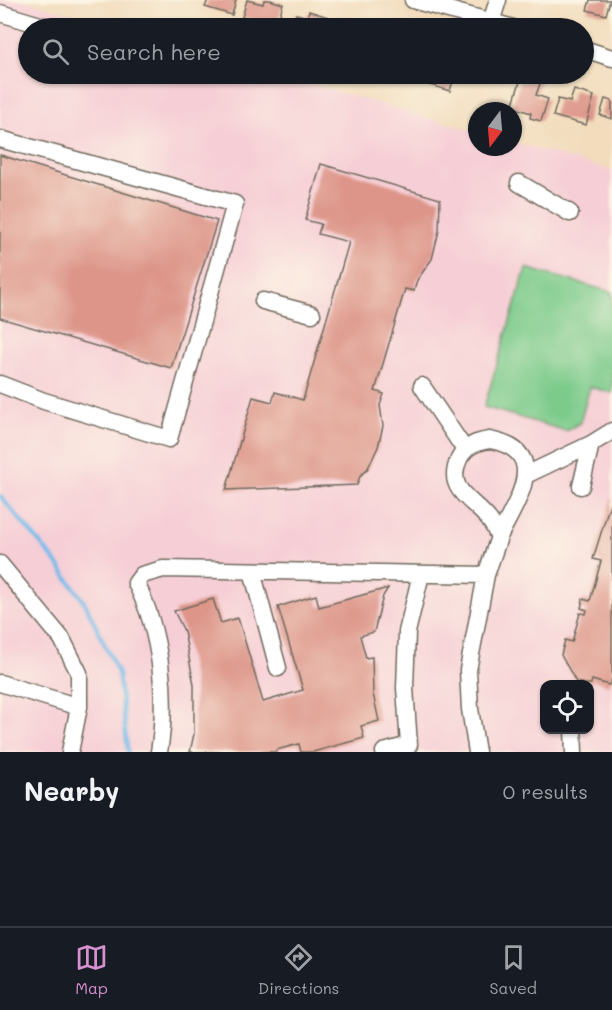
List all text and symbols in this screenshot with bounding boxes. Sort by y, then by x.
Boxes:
search box [18,18,594,84]
icon: search [39,35,72,68]
text: Search here [87,37,221,66]
north arrow [468,102,522,156]
map controls [540,680,594,734]
button: locate [540,680,594,734]
text: Nearby [24,774,119,808]
text: 0 results [503,778,588,804]
tab: Map [75,941,108,998]
tab: Directions [258,941,339,998]
tab: Saved [489,941,537,998]

